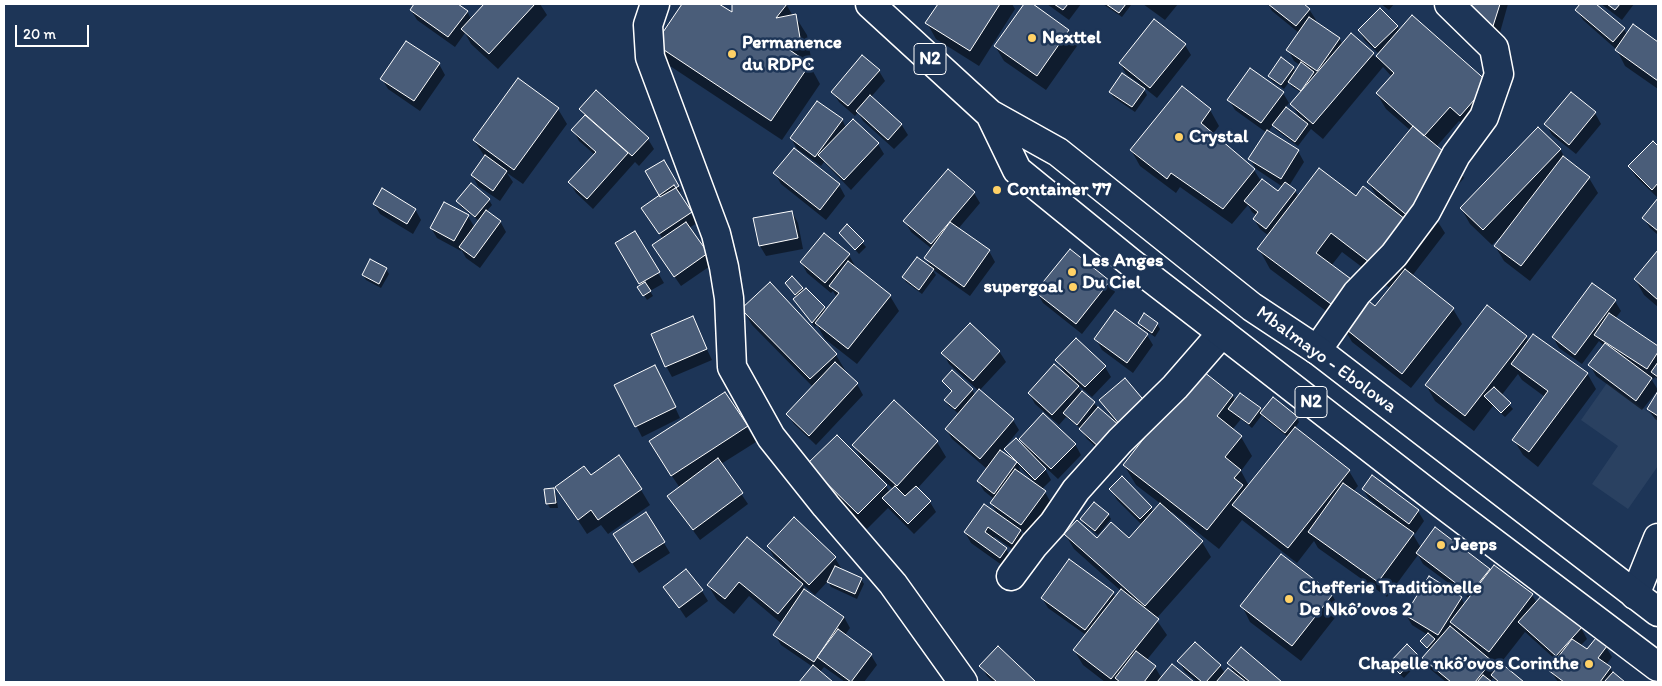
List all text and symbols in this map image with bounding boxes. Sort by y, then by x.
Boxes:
scale bar [18,15,91,47]
text: 20 m [23,25,56,43]
place label: Nexttel [1042,27,1101,49]
place label: Permanence du RDPC [742,32,842,76]
marker: Nexttel [1026,32,1038,44]
road number: N2 [914,44,946,74]
marker: Permanence du RDPC [726,48,738,60]
place label: Crystal [1189,126,1248,148]
marker: Crystal [1173,131,1185,143]
place label: Container 77 [1007,179,1111,201]
marker: Container 77 [991,184,1003,196]
place label: Les Anges Du Ciel [1082,250,1164,294]
marker: Les Anges Du Ciel [1066,266,1078,278]
place label: supergoal [983,276,1063,298]
marker: supergoal [1067,281,1079,293]
street label: Mbalmayo - Ebolowa [1251,301,1401,419]
road number: N2 [1295,387,1327,418]
place label: Jeeps [1451,534,1497,556]
marker: Jeeps [1435,539,1447,551]
place label: Chefferie Traditionelle De Nkô’ovos 2 [1299,577,1482,621]
marker: Chefferie Traditionelle De Nkô’ovos 2 [1283,593,1295,605]
place label: Chapelle nkô’ovos Corinthe [1358,653,1579,675]
marker: Chapelle nkô’ovos Corinthe [1583,658,1595,670]

